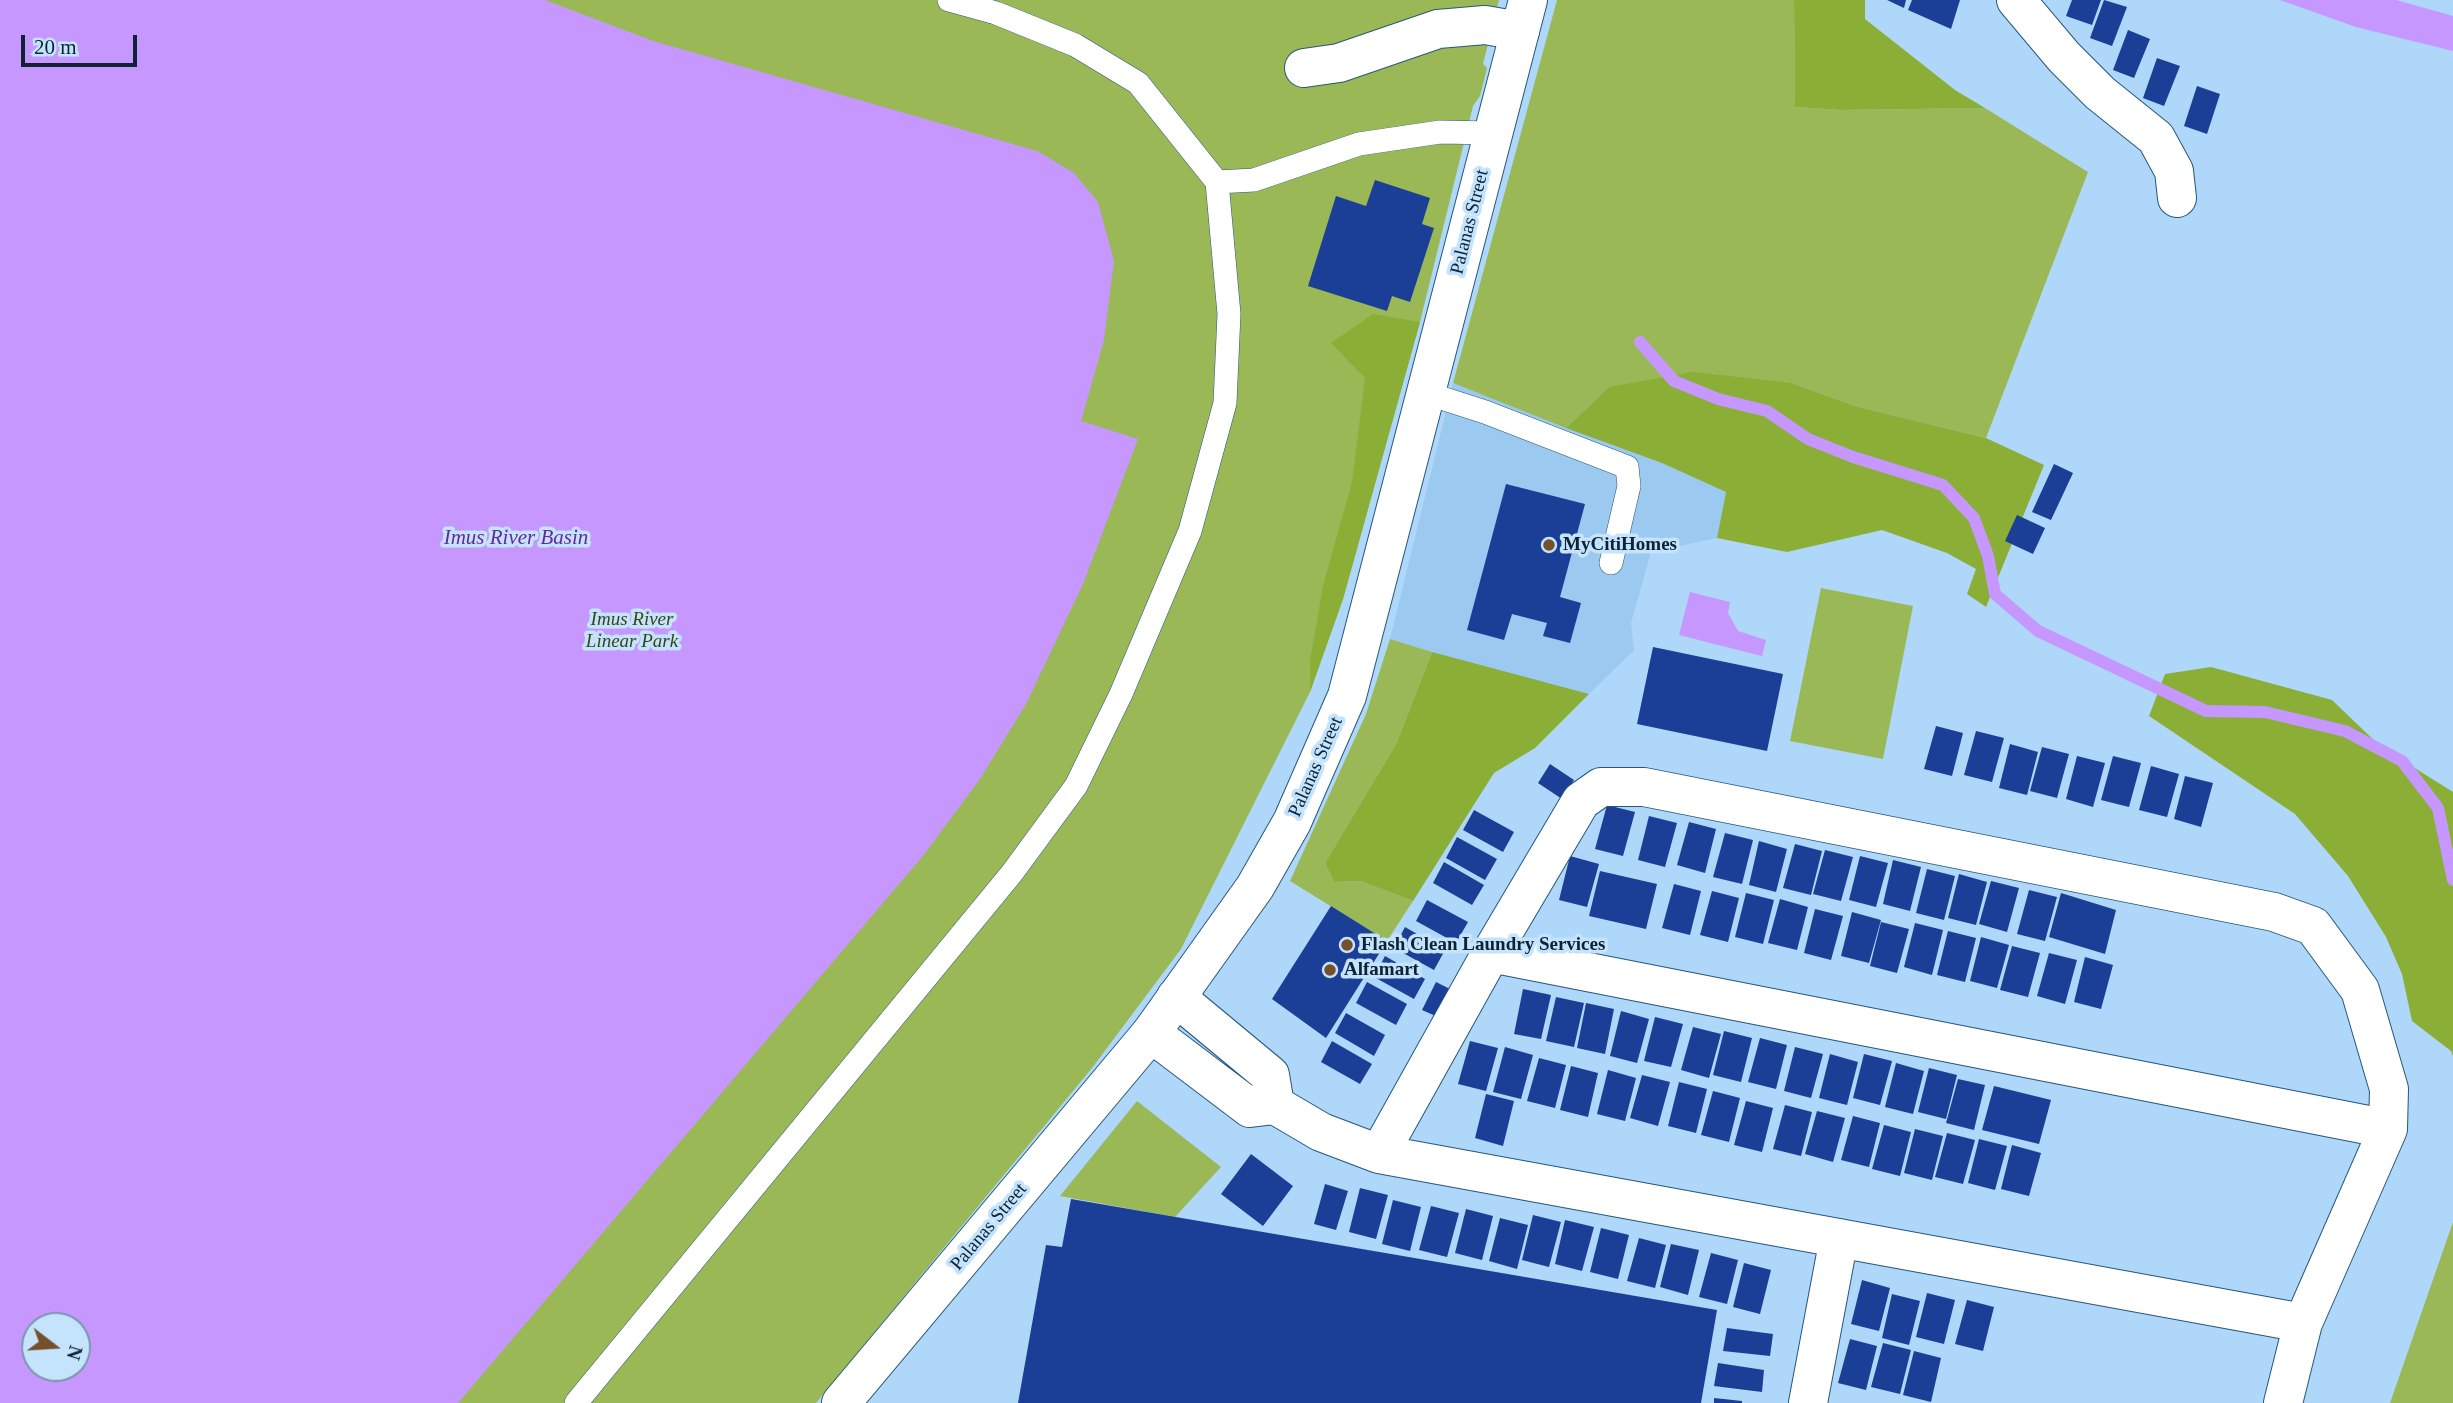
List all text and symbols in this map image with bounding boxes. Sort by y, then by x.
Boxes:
scale bar [24,21,140,65]
text: 20 m [34,35,77,59]
street label: Palanas Street [1446,167,1494,277]
water label: Imus River Basin [444,525,588,551]
place label: MyCitiHomes [1563,534,1677,556]
marker: MyCitiHomes [1541,537,1557,553]
park label: Imus River Linear Park [586,609,678,653]
street label: Palanas Street [1284,713,1348,821]
place label: Flash Clean Laundry Services [1361,934,1605,956]
marker: Flash Clean Laundry Services [1339,937,1355,953]
place label: Alfamart [1344,959,1419,981]
marker: Alfamart [1322,962,1338,978]
street label: Palanas Street [946,1179,1032,1275]
north arrow [21,1312,91,1382]
text: N [63,1343,87,1362]

